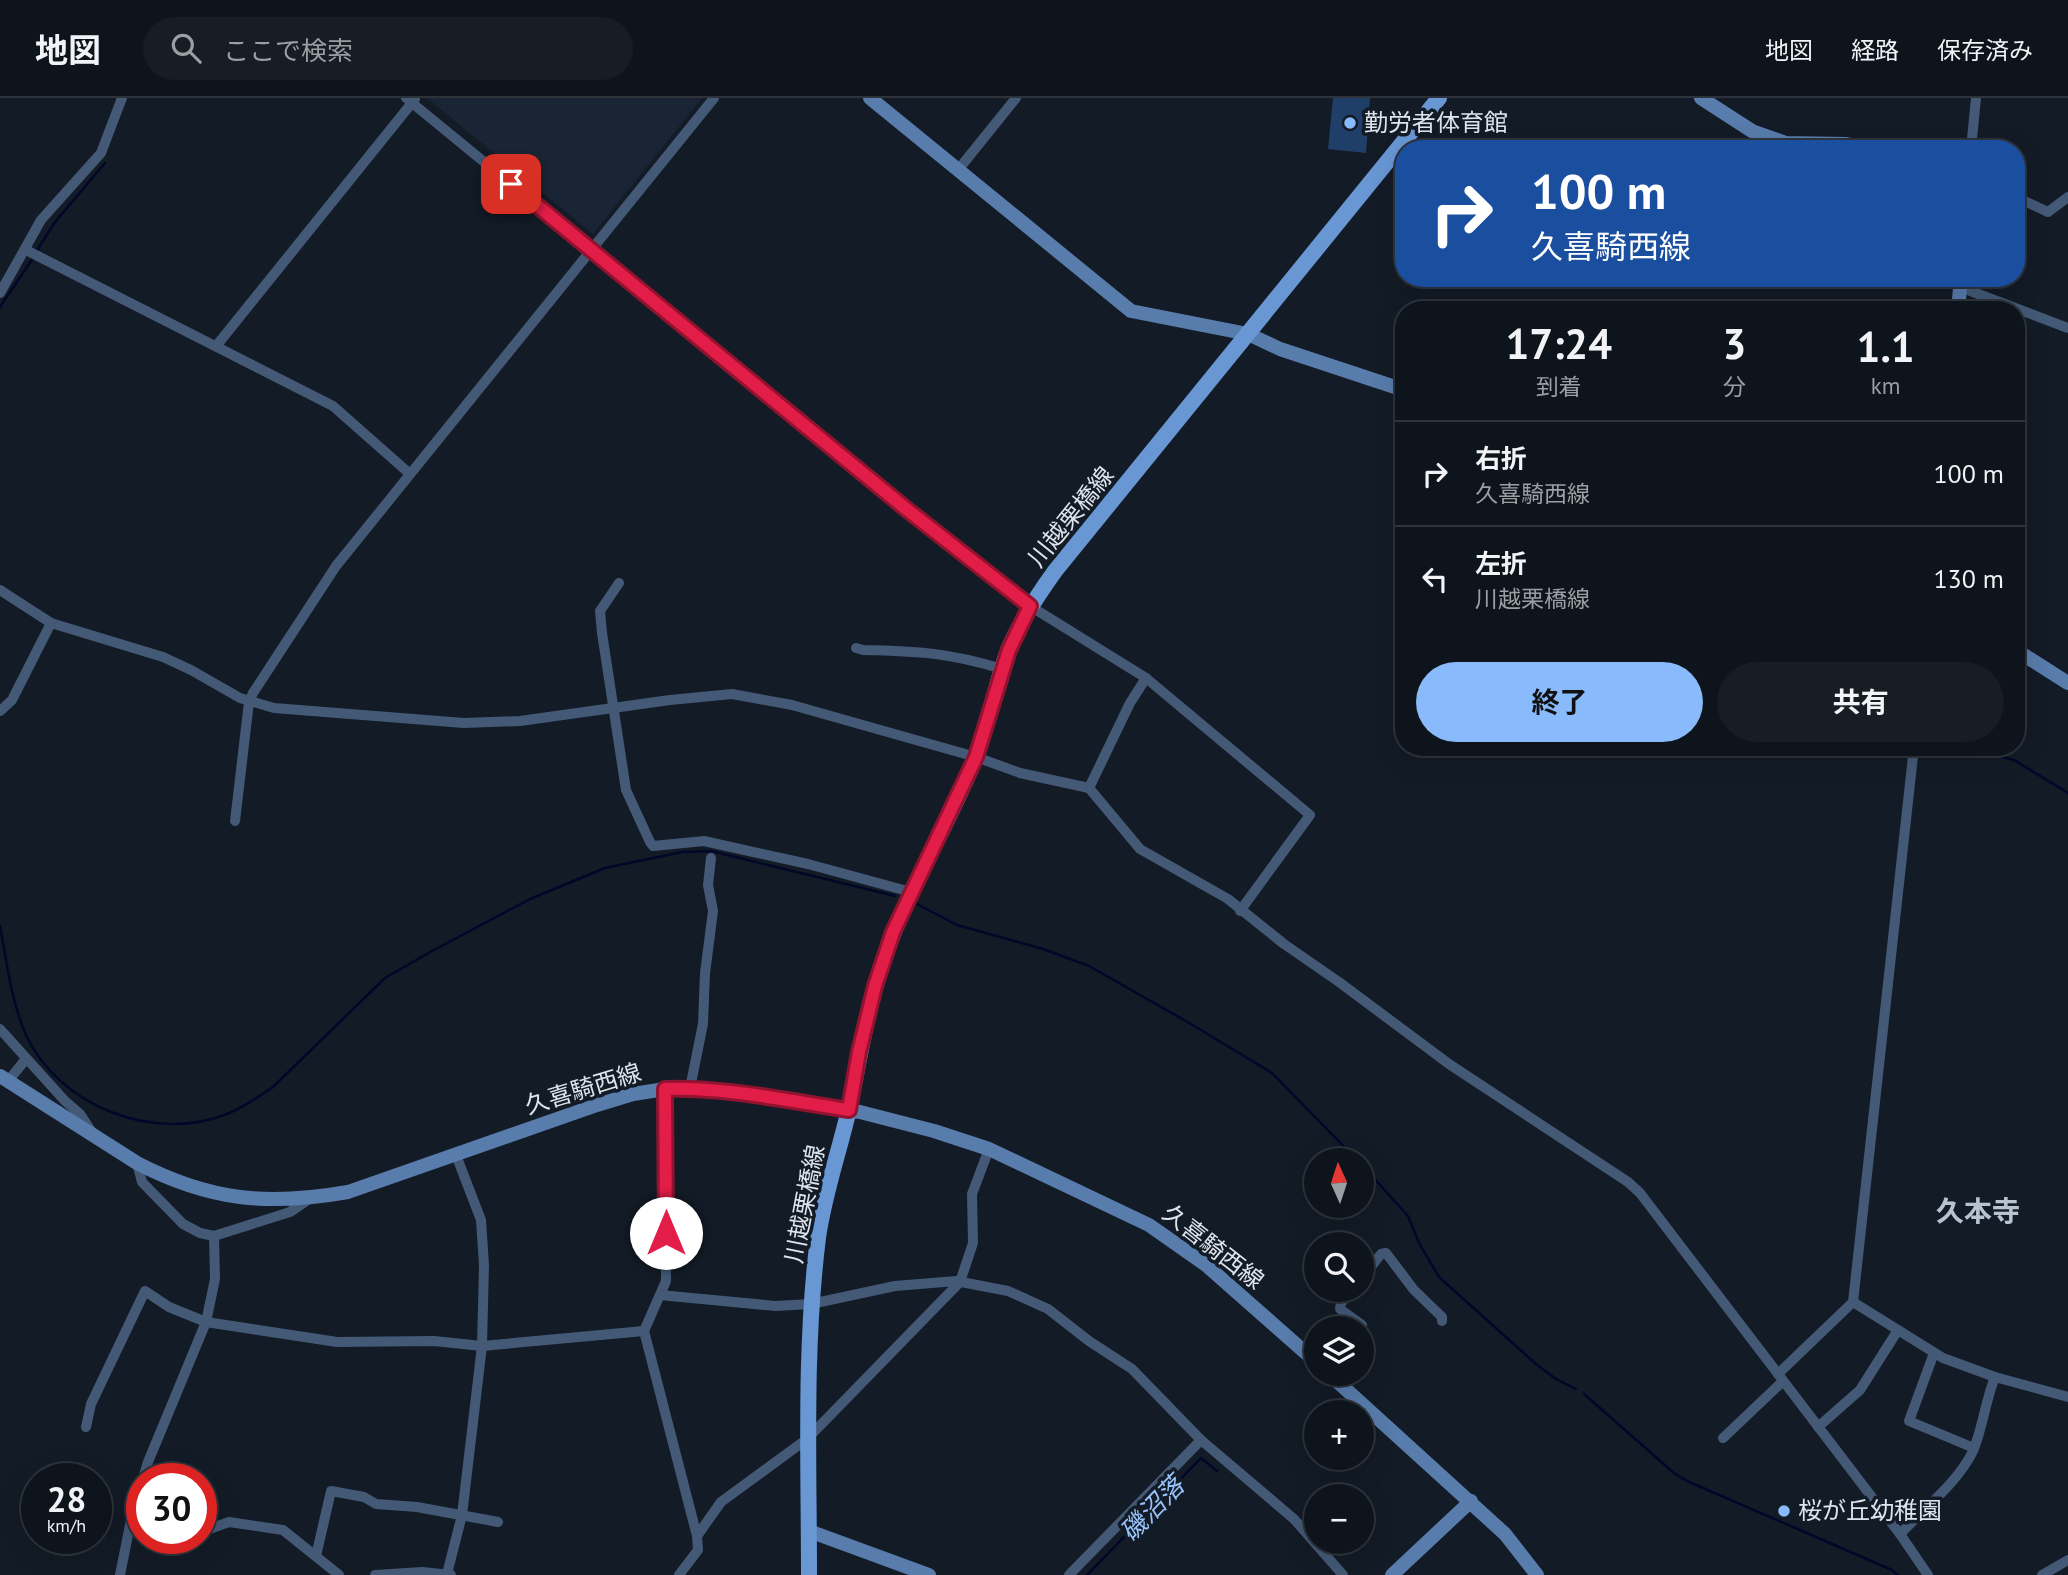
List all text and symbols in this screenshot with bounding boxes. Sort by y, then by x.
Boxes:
search box [143,17,633,80]
text: 地図 [35,28,101,71]
icon: search [167,29,205,67]
text: ここで検索 [223,34,353,67]
text: 地図 [1765,35,1813,66]
text: 経路 [1851,35,1899,66]
text: 保存済み [1937,35,2033,66]
place label: 勤労者体育館 [1364,107,1508,138]
marker: 勤労者体育館 [1342,115,1358,131]
pin [481,154,541,214]
text: 100 m [1531,159,1666,223]
icon: arrive [492,165,530,203]
icon: right [1416,168,1507,259]
text: 久喜騎西線 [1531,225,1691,267]
text: 17:24 [1505,316,1612,371]
text: 3 [1722,316,1746,371]
text: 1.1 [1857,319,1915,374]
text: km [1871,371,1900,400]
text: 到着 [1536,372,1582,401]
text: 分 [1723,372,1746,401]
text: 右折 [1475,442,1527,475]
icon: right [1416,455,1454,493]
text: 100 m [1933,457,2004,490]
street label: 川越栗橋線 [1021,460,1120,573]
text: 久喜騎西線 [1475,479,1590,508]
text: 左折 [1475,547,1527,580]
icon: left [1416,560,1454,598]
text: 130 m [1933,562,2004,595]
text: 川越栗橋線 [1475,584,1590,613]
button: 終了 [1416,662,1703,742]
button: 共有 [1717,662,2004,742]
street label: 久喜騎西線 [521,1056,645,1121]
street label: 川越栗橋線 [778,1142,831,1266]
north arrow [1304,1148,1374,1218]
map controls [1304,1148,1374,1554]
district label: 久本寺 [1936,1192,2020,1229]
position arrow [629,1196,703,1270]
street label: 久喜騎西線 [1156,1197,1270,1296]
button: search [1304,1232,1374,1302]
button: layers [1304,1316,1374,1386]
button: + [1304,1400,1374,1470]
speed limit sign: 30 [126,1463,217,1554]
water label: 磯沼落 [1113,1466,1193,1548]
text: 28 [47,1476,86,1522]
button: − [1304,1484,1374,1554]
place label: 桜が丘幼稚園 [1798,1495,1942,1526]
marker: 桜が丘幼稚園 [1776,1503,1792,1519]
text: km/h [47,1514,86,1537]

